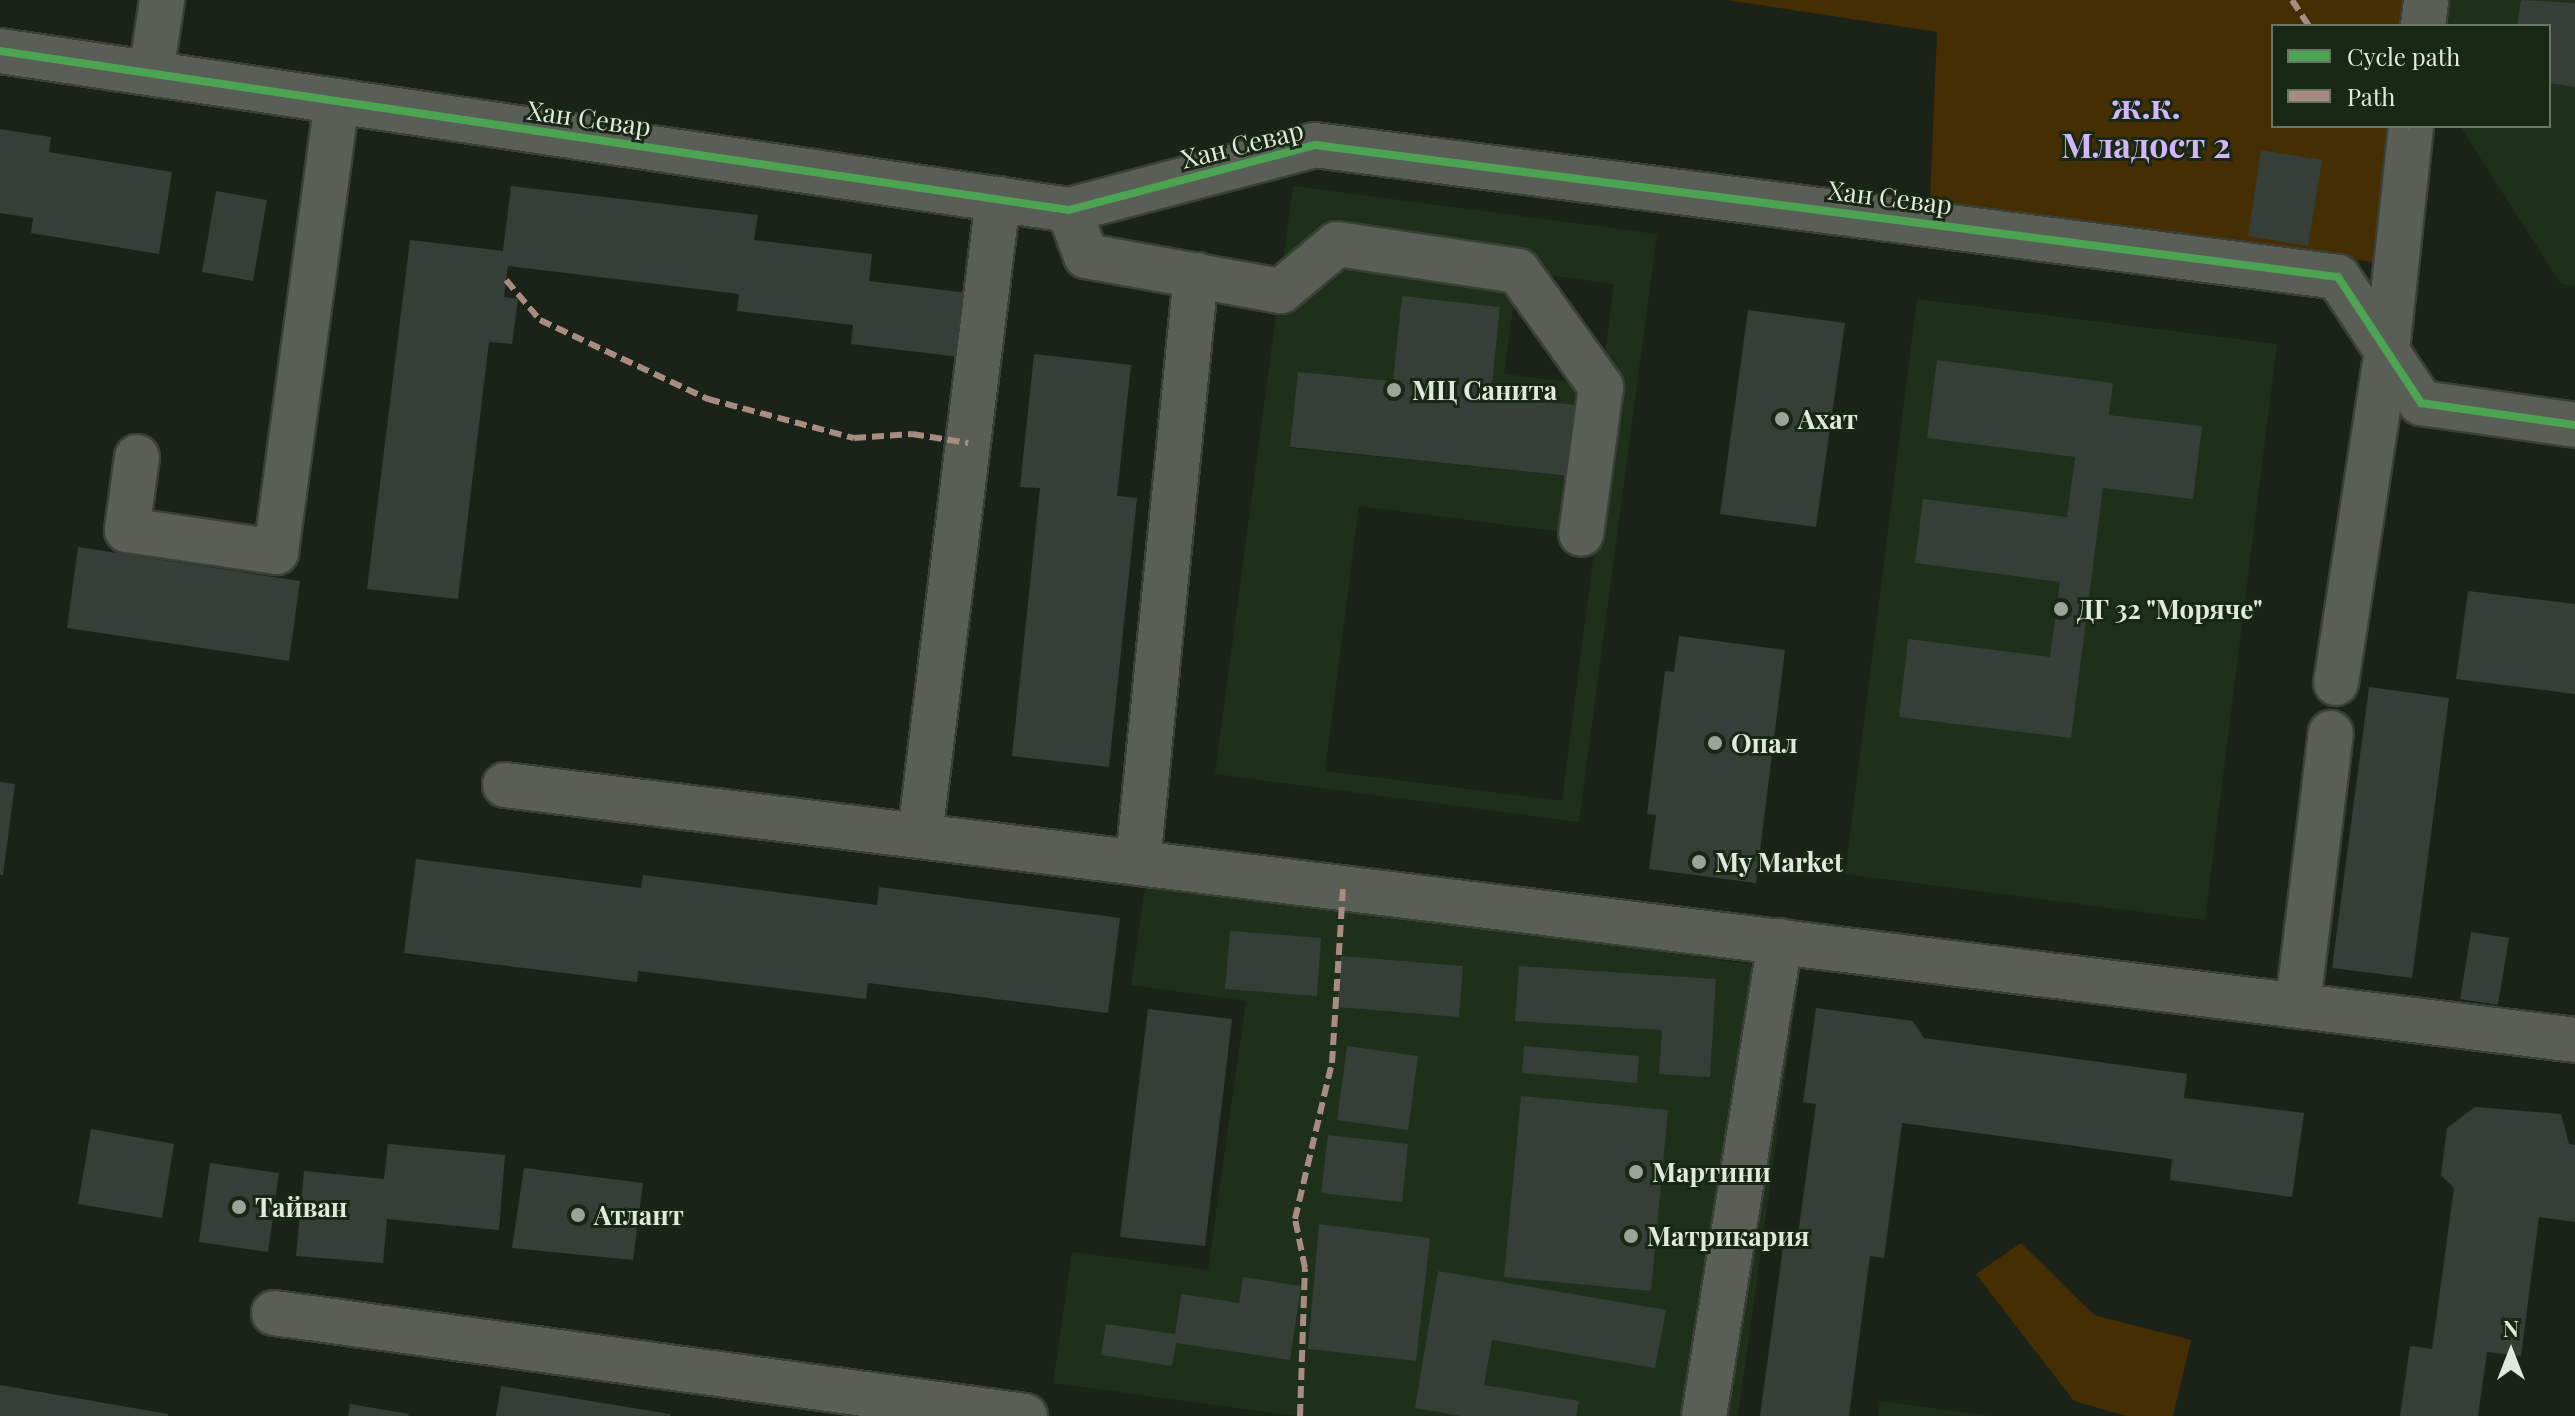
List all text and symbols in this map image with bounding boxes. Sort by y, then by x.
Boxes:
legend [2271,24,2551,128]
text: Cycle path [2347,40,2460,72]
text: Path [2347,80,2395,112]
district label: ж.к. Младост 2 [2061,85,2231,164]
street label: Хан Севар [525,94,653,142]
street label: Хан Севар [1178,114,1306,174]
street label: Хан Севар [1826,174,1954,220]
place label: МЦ Санита [1412,374,1557,406]
marker: МЦ Санита [1383,379,1405,401]
place label: Ахат [1798,403,1858,435]
marker: Ахат [1773,410,1791,428]
place label: ДГ 32 "Моряче" [2077,593,2263,625]
marker: ДГ 32 "Моряче" [2052,600,2070,618]
place label: Опал [1731,727,1797,759]
marker: Опал [1706,734,1724,752]
place label: My Market [1715,846,1844,878]
marker: My Market [1690,853,1708,871]
place label: Мартини [1652,1156,1771,1188]
marker: Мартини [1627,1163,1645,1181]
place label: Тайван [255,1191,347,1223]
marker: Тайван [230,1198,248,1216]
place label: Атлант [594,1199,684,1231]
marker: Атлант [569,1206,587,1224]
place label: Матрикария [1647,1220,1809,1252]
marker: Матрикария [1622,1227,1640,1245]
north arrow [2471,1312,2551,1392]
text: N [2503,1313,2519,1343]

